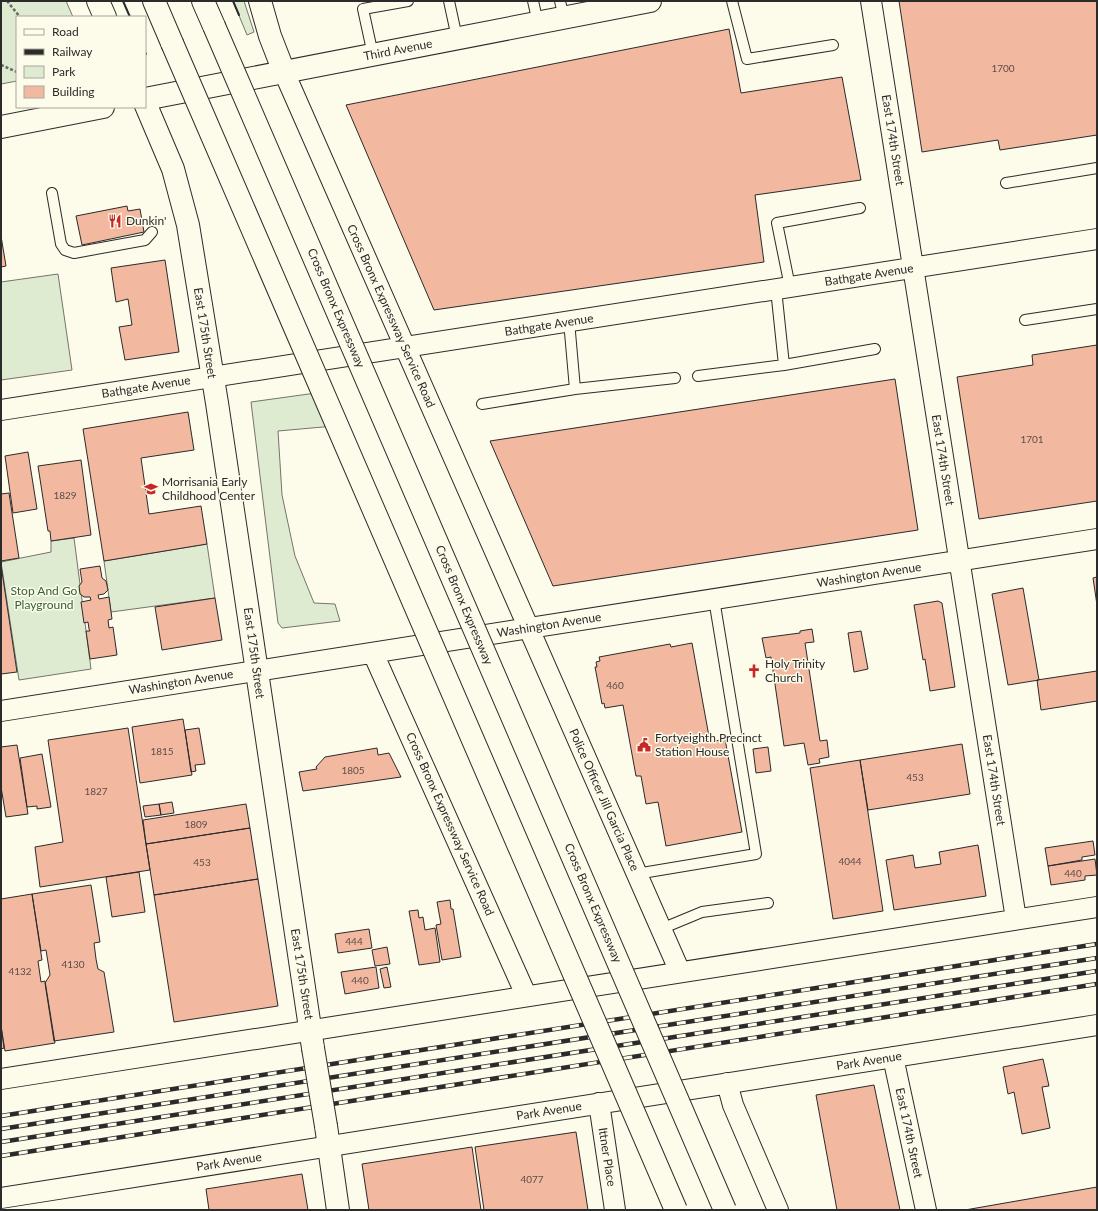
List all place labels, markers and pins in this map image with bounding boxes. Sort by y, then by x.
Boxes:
restaurant icon: Dunkin' [107,213,123,229]
place label: Dunkin' [126,213,166,228]
place label: Morrisania Early Childhood Center [162,474,256,503]
school or university icon: Morrisania Early Childhood Center [143,481,159,497]
place label: Holy Trinity Church [765,656,826,685]
church icon: Holy Trinity Church [746,663,762,679]
place label: Fortyeighth Precinct Station House [655,730,762,759]
public building icon: Fortyeighth Precinct Station House [636,737,652,753]

